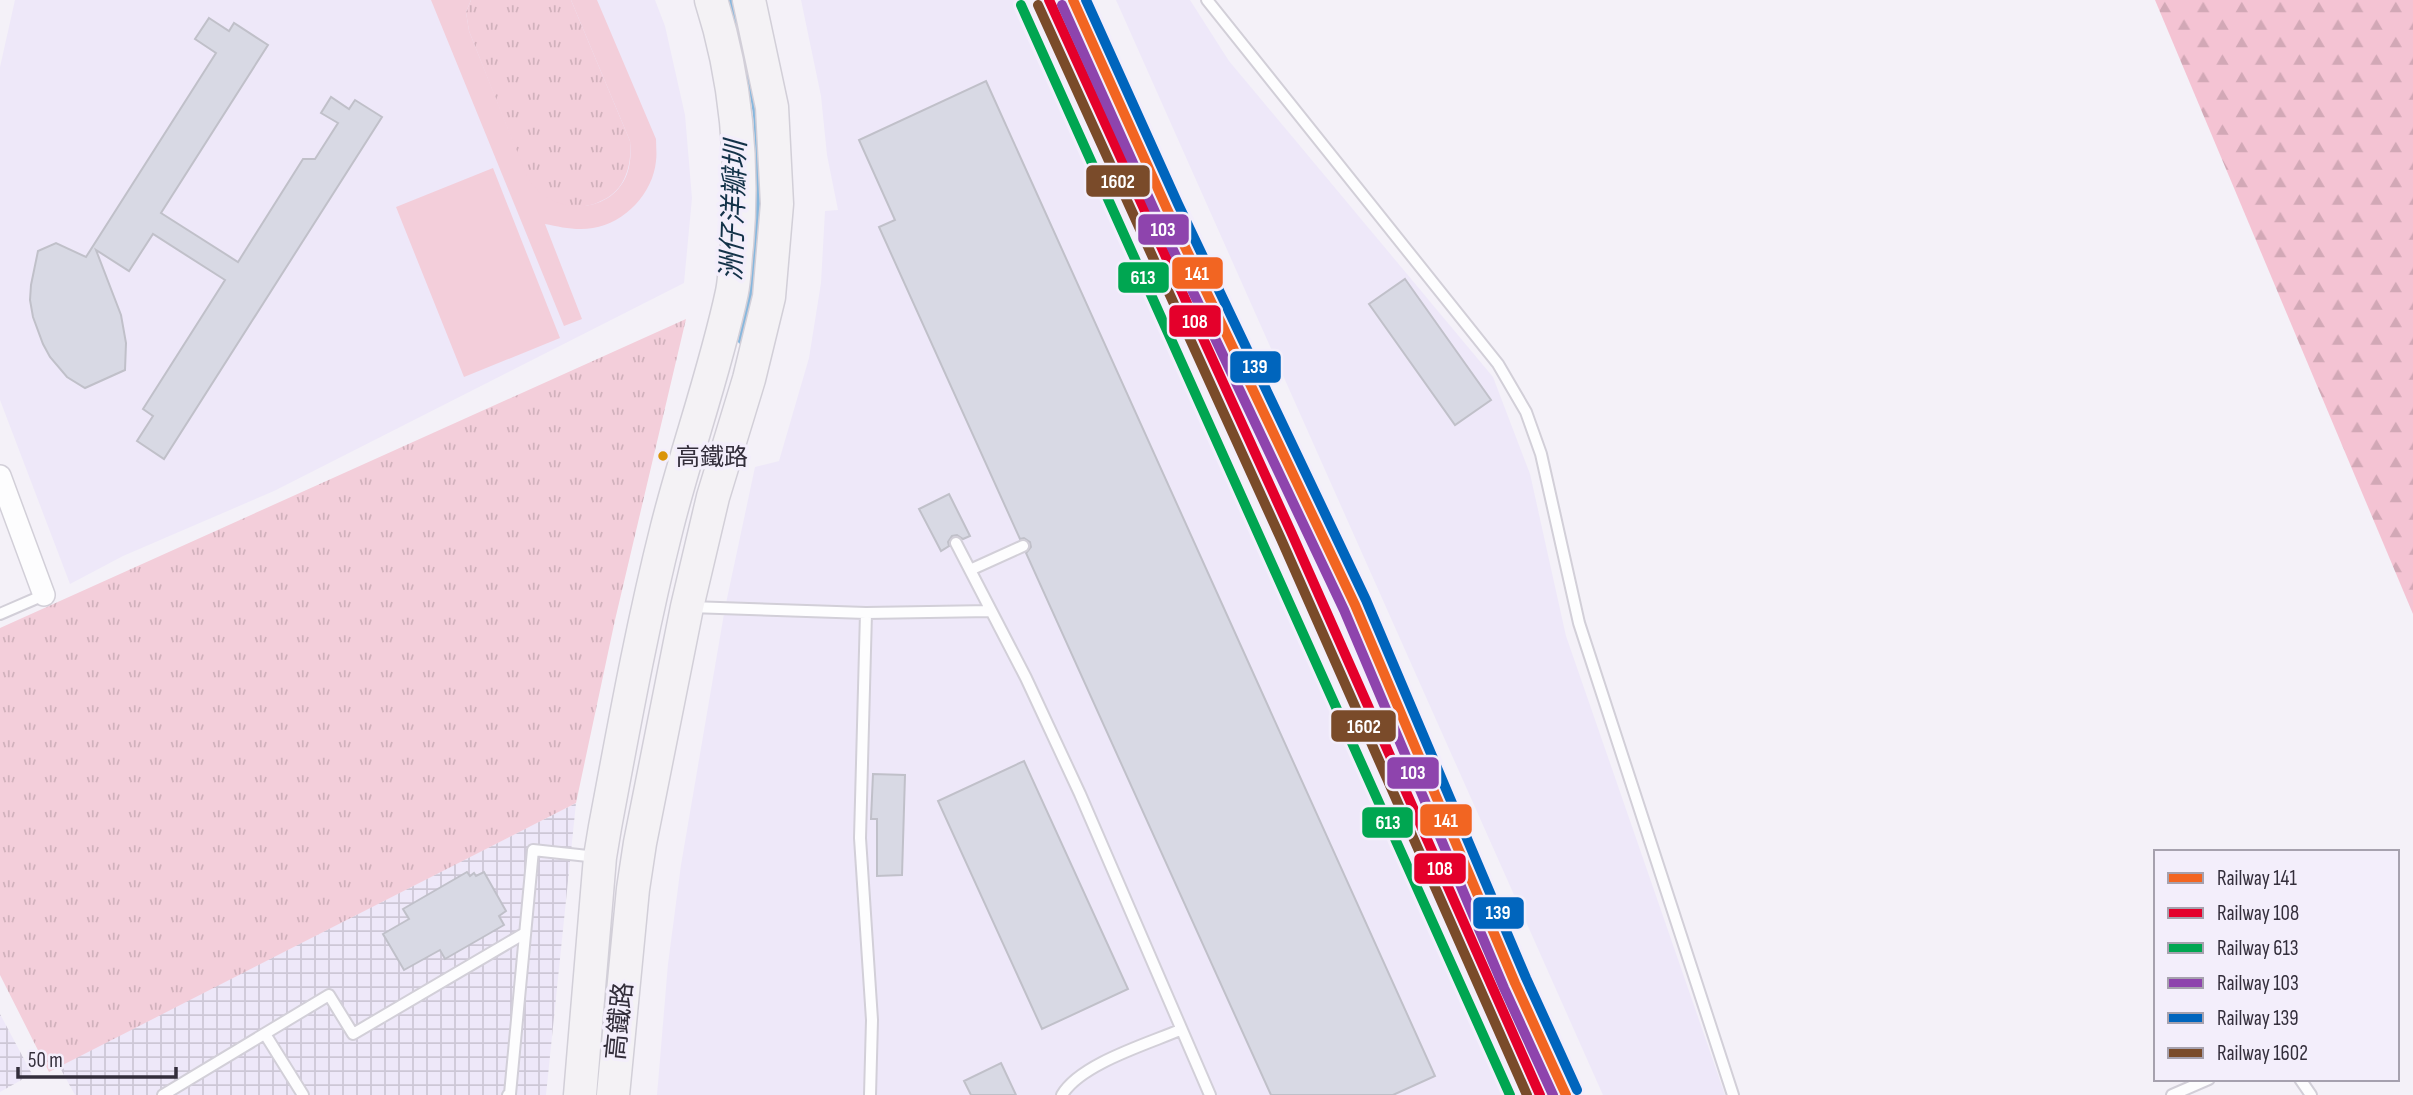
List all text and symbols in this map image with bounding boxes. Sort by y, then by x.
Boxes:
water label: 洲仔洋瓣圳 [716,137,754,282]
line badge: 1602 [1085,164,1151,198]
text: 1602 [1101,171,1135,194]
line badge: 103 [1137,213,1190,246]
text: 103 [1150,219,1176,242]
line badge: 141 [1171,256,1224,290]
line badge: 613 [1117,261,1170,294]
text: 141 [1185,263,1210,286]
text: 613 [1131,267,1155,290]
line badge: 108 [1168,304,1222,338]
text: 108 [1182,311,1208,334]
line badge: 139 [1229,350,1282,384]
text: 139 [1243,356,1267,379]
place label: 高鐵路 [676,443,748,472]
marker: 高鐵路 [656,449,670,463]
line badge: 1602 [1330,709,1397,743]
text: 1602 [1347,716,1381,739]
line badge: 103 [1386,756,1440,790]
text: 103 [1400,762,1426,785]
line badge: 141 [1419,803,1473,837]
line badge: 613 [1361,806,1414,839]
text: 141 [1434,810,1459,833]
text: 613 [1376,812,1400,835]
legend [2154,850,2399,1081]
line badge: 108 [1413,852,1467,885]
text: 108 [1427,858,1453,881]
text: Railway 141 [2217,866,2297,891]
line badge: 139 [1472,896,1525,930]
text: Railway 108 [2217,901,2299,926]
text: 139 [1486,902,1510,925]
text: Railway 613 [2217,936,2299,961]
text: Railway 103 [2217,971,2299,996]
street label: 高鐵路 [601,981,640,1062]
text: Railway 139 [2217,1006,2299,1031]
scale bar [18,1036,175,1080]
text: Railway 1602 [2217,1041,2308,1066]
text: 50 m [28,1048,63,1073]

